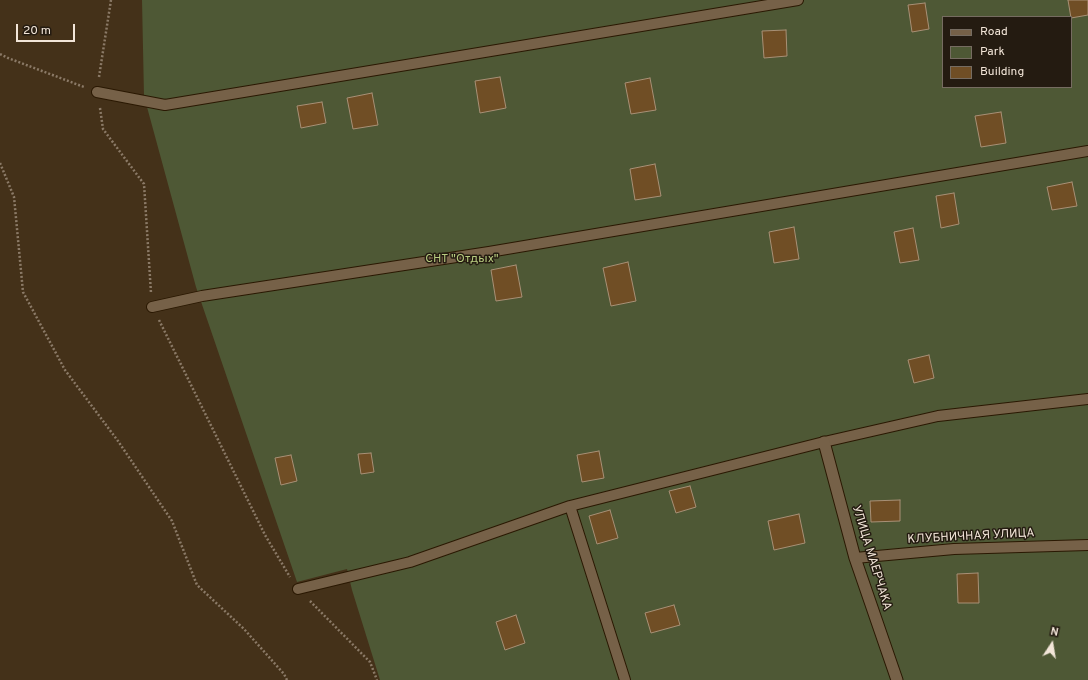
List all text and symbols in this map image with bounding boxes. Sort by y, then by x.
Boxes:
scale bar [18,16,77,42]
legend [942,16,1072,88]
text: 20 m [23,23,51,39]
text: Road [980,24,1008,40]
text: Park [980,44,1005,60]
text: Building [980,64,1024,80]
park label: СНТ "Отдых" [425,253,499,267]
street label: УЛИЦА МАЕРЧАКА [848,504,894,612]
street label: КЛУБНИЧНАЯ УЛИЦА [907,526,1035,548]
north arrow [1032,624,1072,664]
text: N [1049,625,1060,640]

